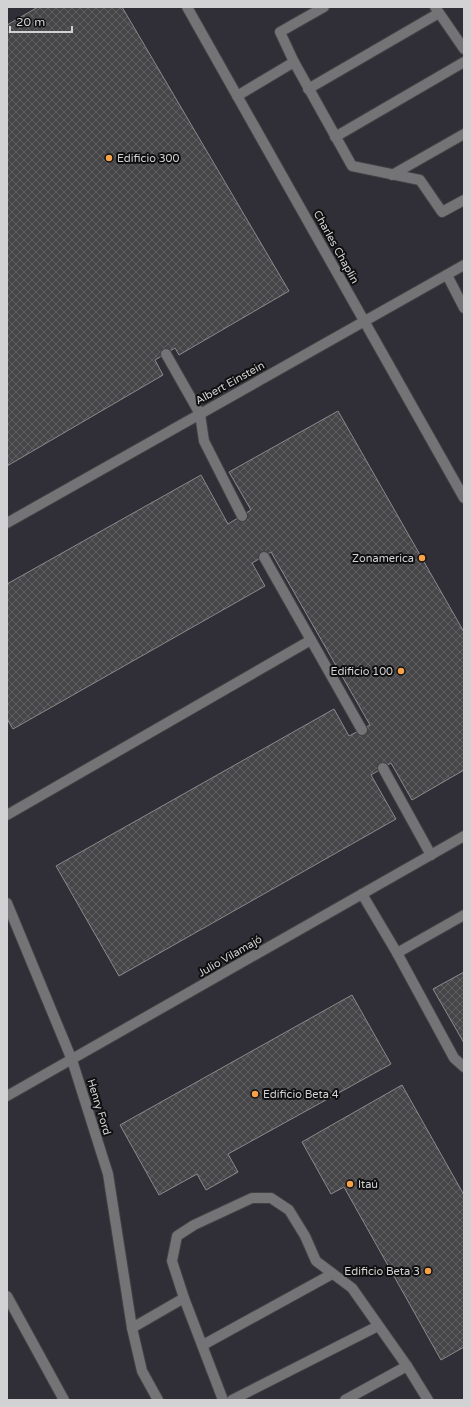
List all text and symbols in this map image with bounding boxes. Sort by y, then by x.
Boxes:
scale bar [10,8,72,34]
text: 20 m [16,15,45,29]
place label: Edificio 300 [117,152,180,165]
marker: Edificio 300 [104,153,114,163]
street label: Charles Chaplin [311,208,361,286]
street label: Albert Einstein [193,359,267,407]
place label: Zonamerica [352,552,414,565]
marker: Zonamerica [417,553,427,563]
place label: Edificio 100 [331,665,393,678]
marker: Edificio 100 [396,666,406,676]
street label: Julio Vilamajó [196,932,265,980]
street label: Henry Ford [84,1077,114,1137]
place label: Edificio Beta 4 [263,1088,339,1101]
marker: Edificio Beta 4 [250,1089,260,1099]
place label: Itaú [358,1178,378,1191]
marker: Itaú [345,1179,355,1189]
place label: Edificio Beta 3 [344,1265,420,1278]
marker: Edificio Beta 3 [423,1266,433,1276]

